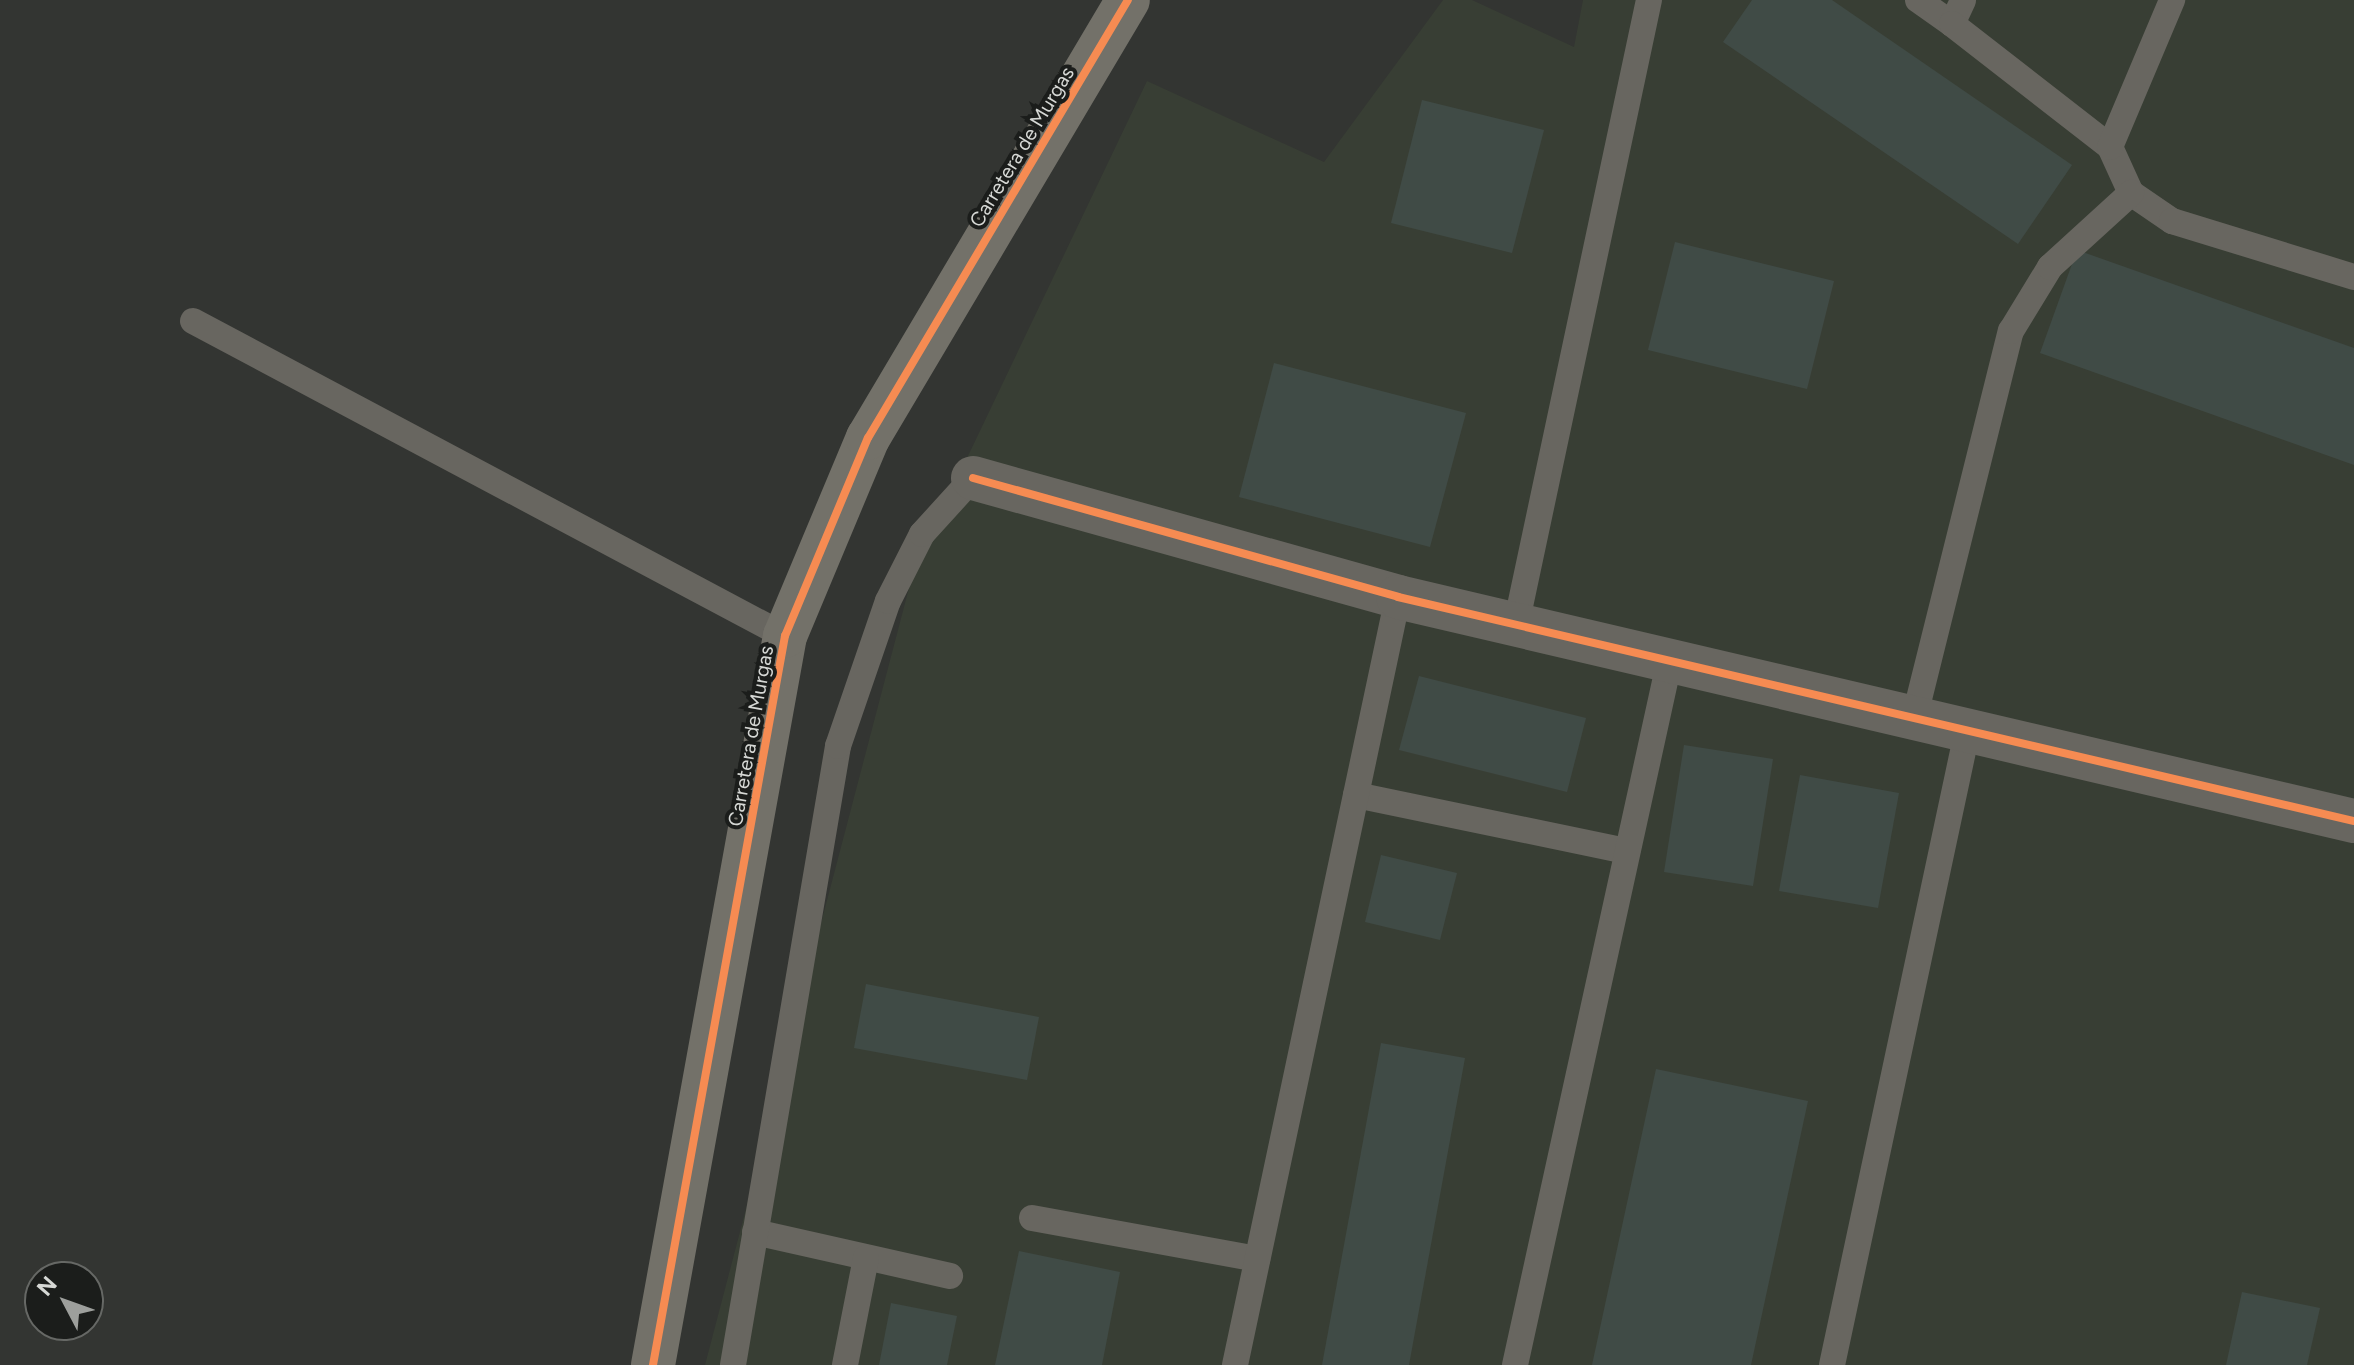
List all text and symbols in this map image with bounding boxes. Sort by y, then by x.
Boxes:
street label: Carretera de Murgas [965,62,1079,232]
street label: Carretera de Murgas [723,644,779,828]
north arrow [24,1261,104,1341]
text: N [31,1271,63,1302]

